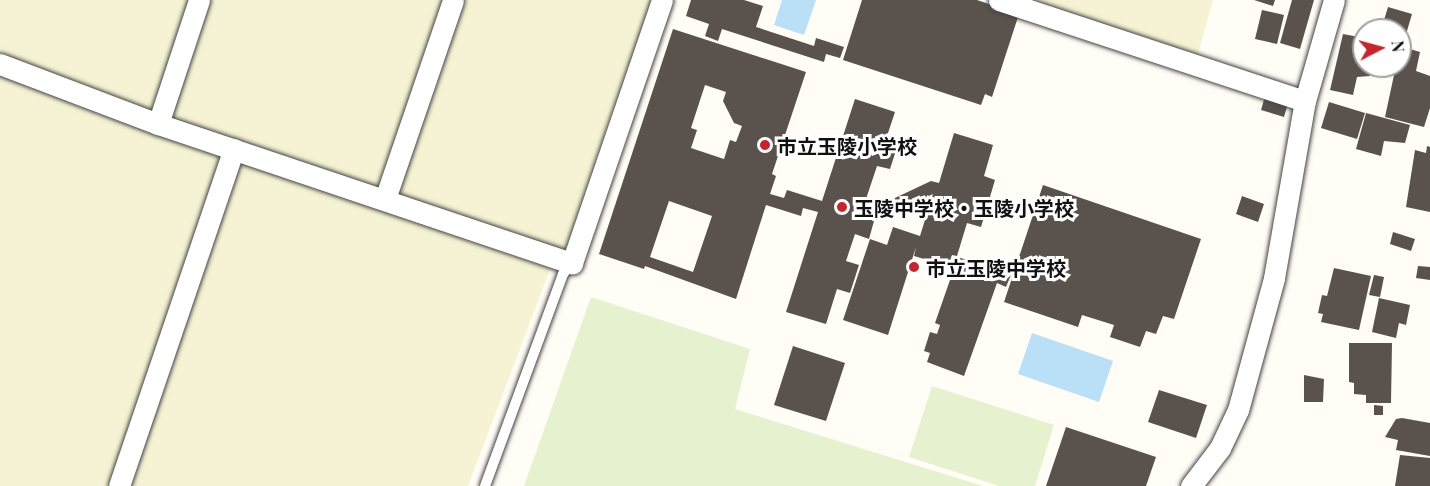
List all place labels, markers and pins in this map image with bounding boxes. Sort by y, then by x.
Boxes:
place label: 市立玉陵小学校 [777,133,917,157]
marker: 市立玉陵小学校 [758,138,772,152]
place label: 玉陵中学校・玉陵小学校 [854,195,1074,219]
marker: 玉陵中学校・玉陵小学校 [835,200,849,214]
place label: 市立玉陵中学校 [926,255,1066,279]
marker: 市立玉陵中学校 [907,260,921,274]

